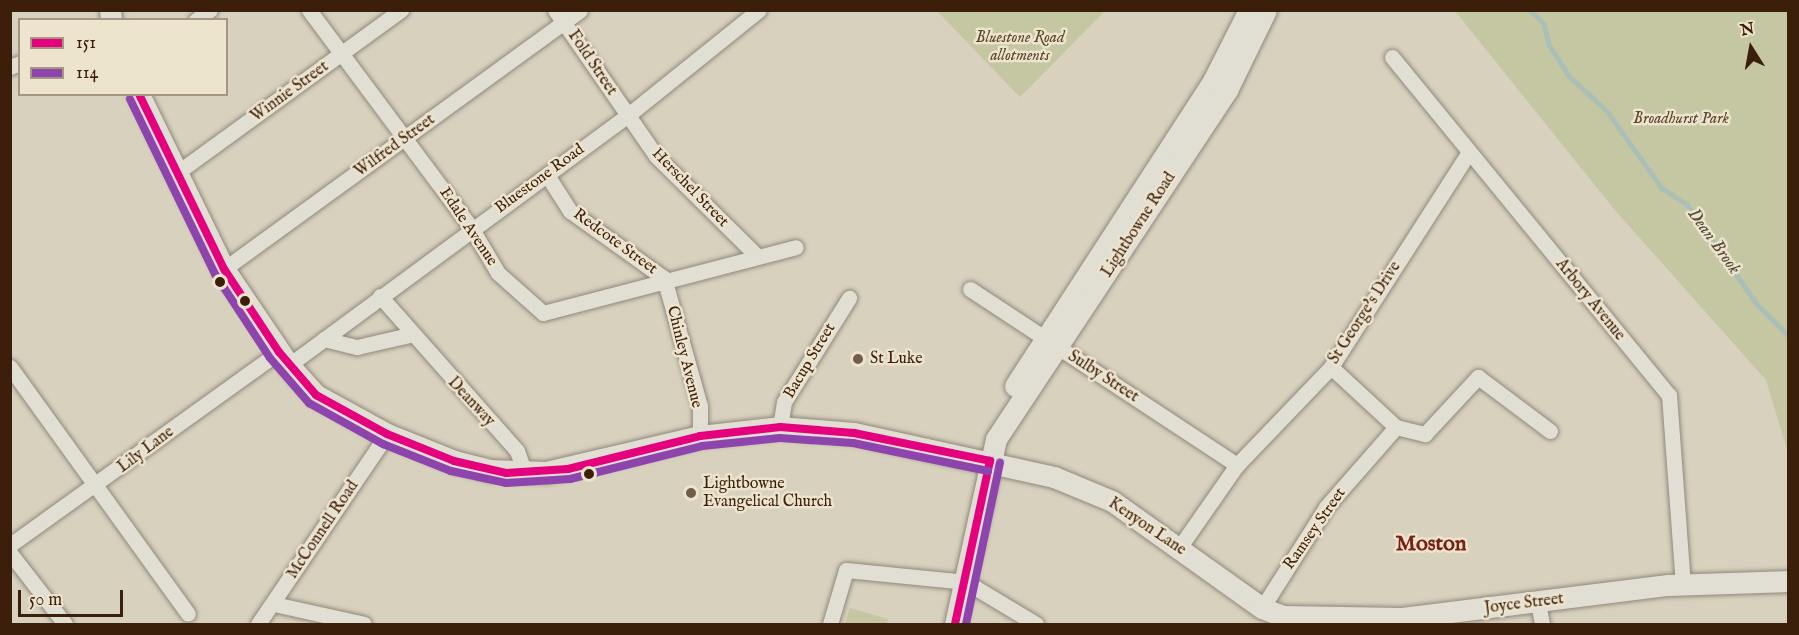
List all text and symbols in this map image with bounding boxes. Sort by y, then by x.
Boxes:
legend [18,18,228,96]
north arrow [1721,18,1781,78]
text: N [1739,19,1756,41]
street label: Fold Street [563,27,621,99]
park label: Bluestone Road allotments [976,28,1064,66]
text: 151 [76,32,96,55]
street label: Winnie Street [247,57,333,127]
text: 114 [76,62,98,85]
park label: Broadhurst Park [1633,109,1729,129]
street label: Wilfred Street [351,110,439,182]
street label: Bluestone Road [492,140,588,218]
street label: Herschel Street [647,144,733,232]
street label: Lightbowne Road [1098,169,1180,281]
street label: Edale Avenue [435,184,501,270]
street label: Redcote Street [569,205,661,279]
water label: Dean Brook [1682,205,1744,279]
street label: Arbory Avenue [1551,255,1629,345]
street label: St George's Drive [1325,258,1405,368]
unlabelled marker [214,276,226,288]
unlabelled marker [239,295,251,307]
street label: Chinley Avenue [662,304,706,410]
street label: Bacup Street [780,320,840,402]
street label: Sulby Street [1064,347,1142,407]
place label: St Luke [870,349,923,369]
marker: St Luke [851,352,865,366]
street label: Deanway [443,373,499,431]
street label: Lily Lane [114,423,178,477]
unlabelled marker [583,468,595,480]
place label: Lightbowne Evangelical Church [703,474,832,512]
street label: McConnell Road [283,477,363,583]
street label: Ramsey Street [1280,484,1350,574]
marker: Lightbowne Evangelical Church [684,486,698,500]
street label: Kenyon Lane [1104,494,1190,560]
district label: Moston [1395,532,1467,558]
scale bar [21,578,126,616]
text: 50 m [29,589,62,612]
street label: Joyce Street [1483,590,1565,618]

